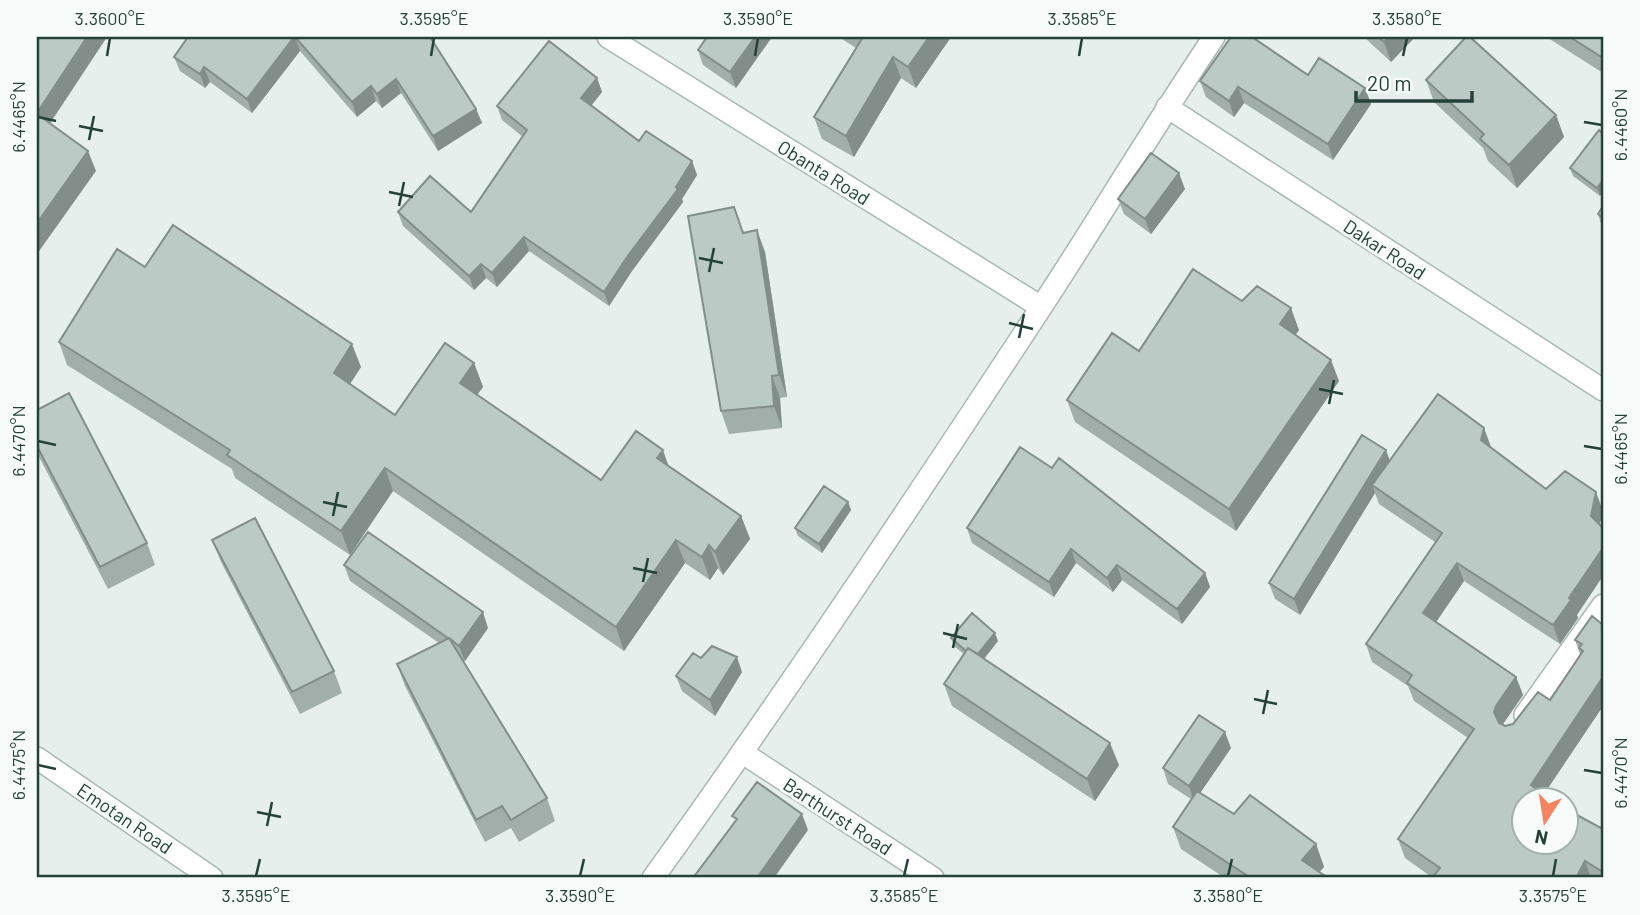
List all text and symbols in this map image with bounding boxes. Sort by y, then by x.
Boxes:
text: 3.3600°E [75,7,145,29]
text: 3.3595°E [399,7,469,29]
text: 3.3590°E [723,7,793,29]
text: 3.3585°E [1047,7,1117,29]
text: 3.3580°E [1372,7,1442,29]
scale bar [1356,60,1472,104]
text: 20 m [1367,70,1412,95]
text: 6.4465°N [7,81,29,153]
text: 6.4460°N [1609,89,1631,161]
street label: Obanta Road [774,135,874,209]
street label: Dakar Road [1340,214,1430,284]
text: 6.4470°N [7,405,29,477]
text: 6.4465°N [1609,413,1631,485]
text: 6.4475°N [7,730,29,800]
text: 6.4470°N [1609,737,1631,809]
street label: Barthurst Road [779,772,897,860]
street label: Emotan Road [73,778,177,858]
north arrow [1510,786,1580,856]
text: N [1533,826,1550,851]
text: 3.3595°E [221,884,291,906]
text: 3.3590°E [545,884,615,906]
text: 3.3585°E [869,884,939,906]
text: 3.3580°E [1193,884,1263,906]
text: 3.3575°E [1519,884,1587,906]

